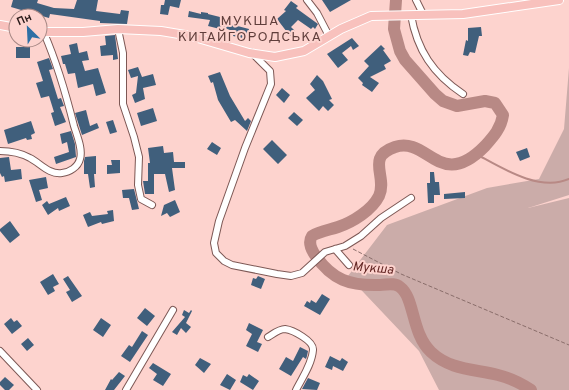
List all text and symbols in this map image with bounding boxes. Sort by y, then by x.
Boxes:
north arrow [8,8,48,48]
text: Пн [15,10,34,29]
district label: МУКША КИТАЙГОРОДСЬКА [178,13,322,46]
water label: Мукша [352,259,394,279]

